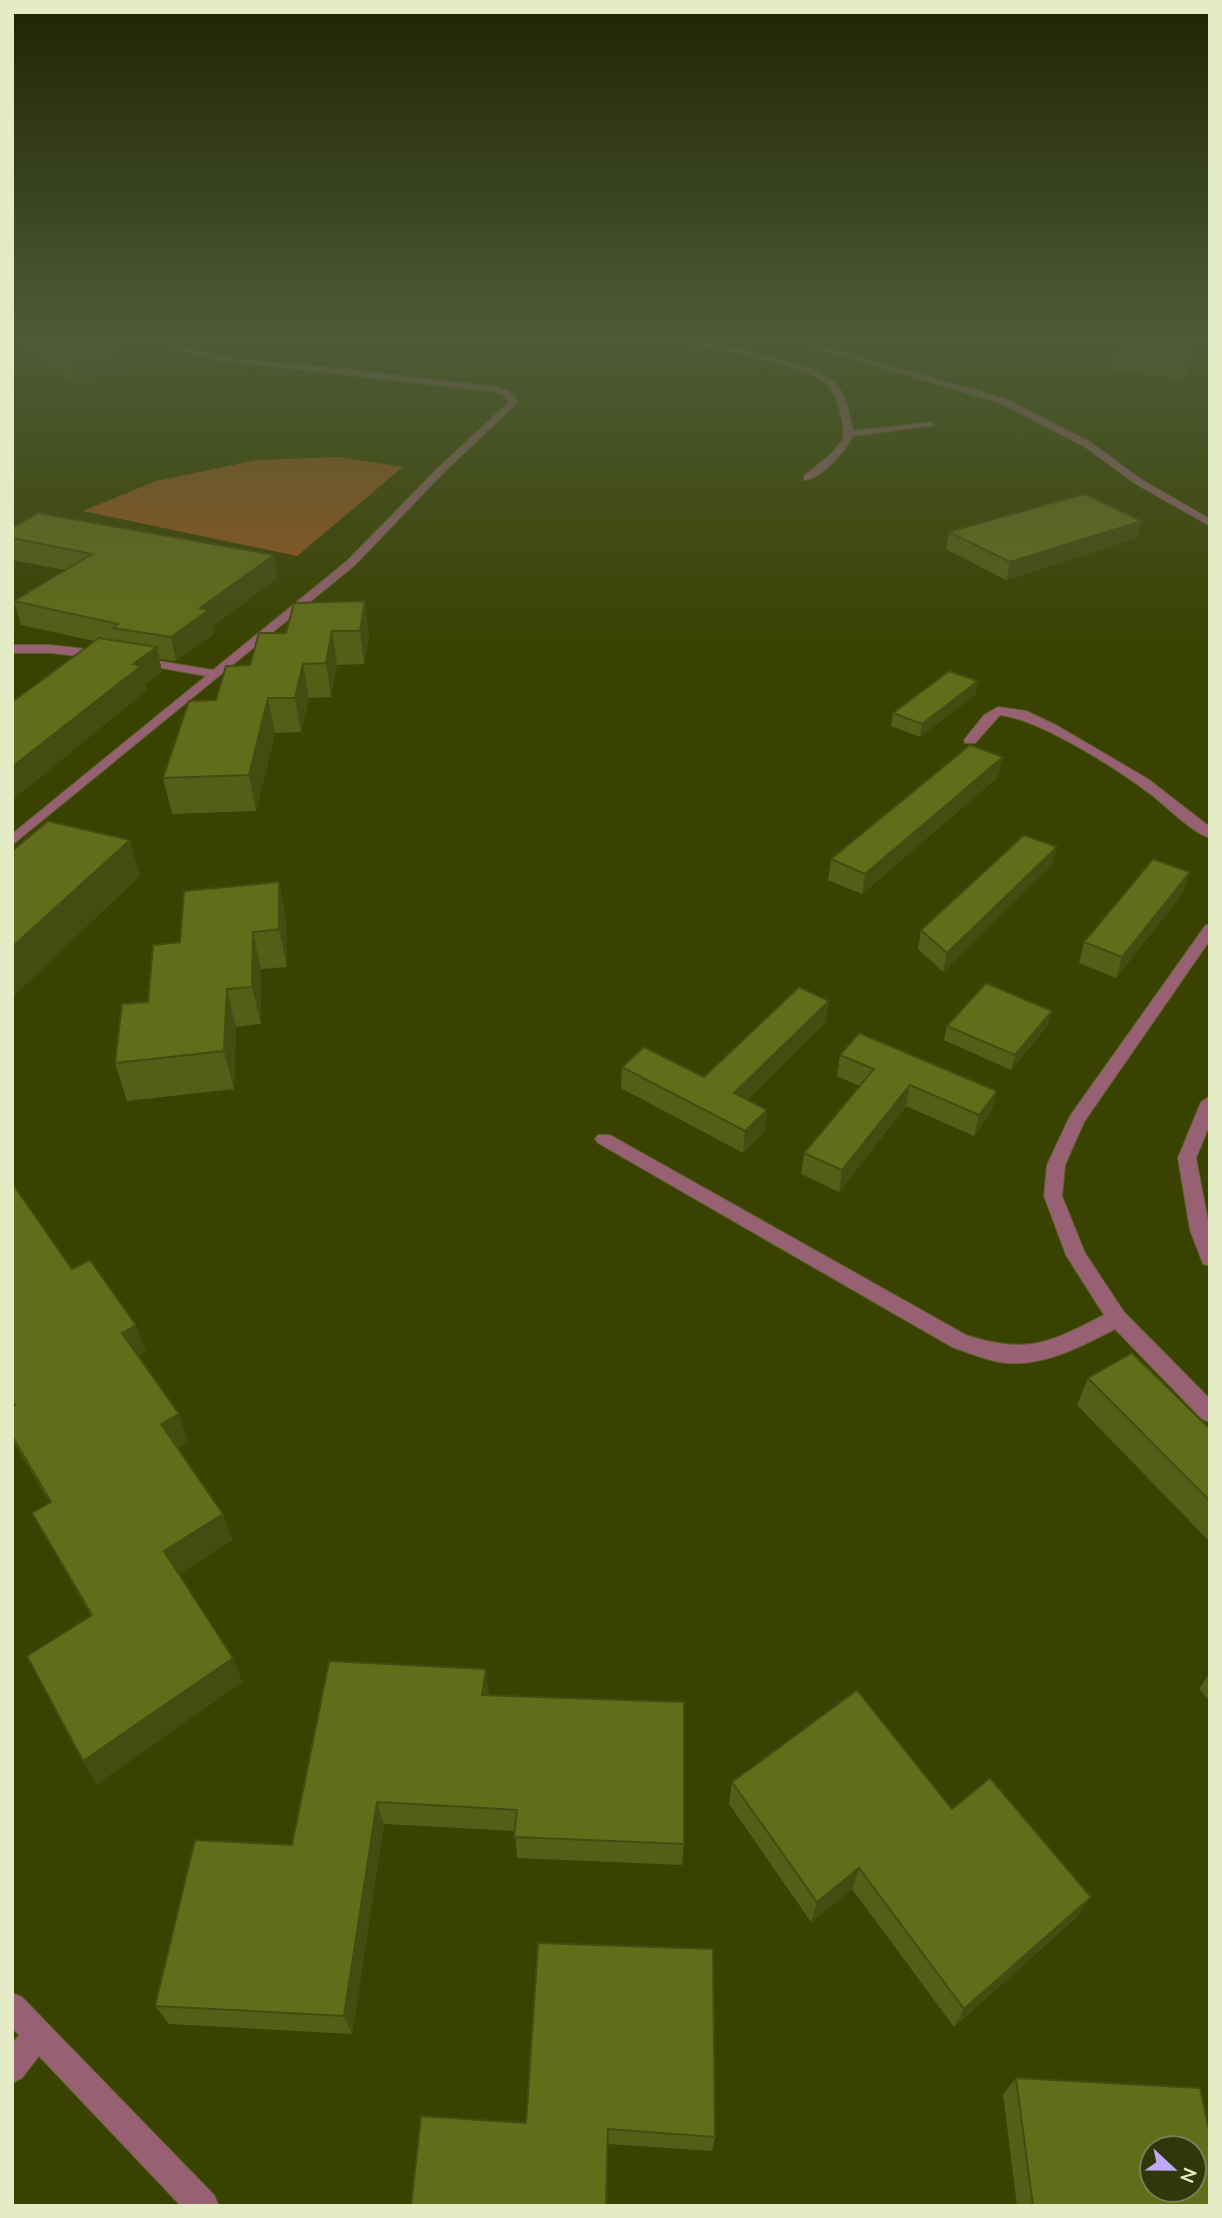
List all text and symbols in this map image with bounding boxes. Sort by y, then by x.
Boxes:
north arrow [1138,2134,1208,2204]
text: N [1173,2164,1203,2186]

